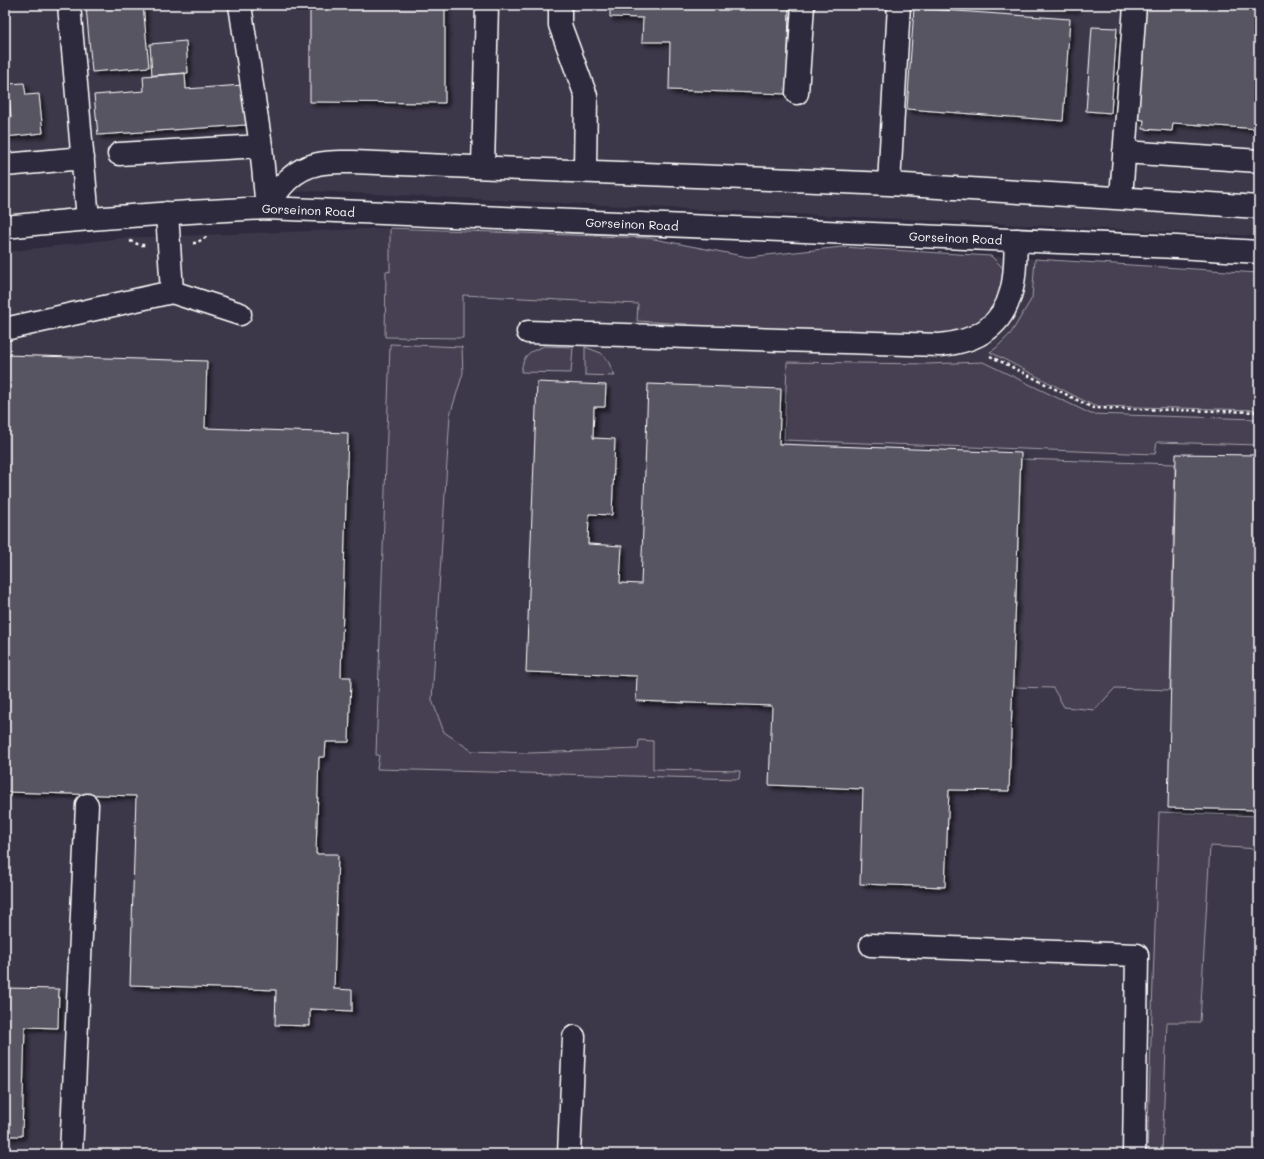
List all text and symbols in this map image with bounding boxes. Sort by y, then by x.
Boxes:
street label: Gorseinon Road [261,200,356,220]
street label: Gorseinon Road [585,214,679,234]
street label: Gorseinon Road [909,228,1003,248]

